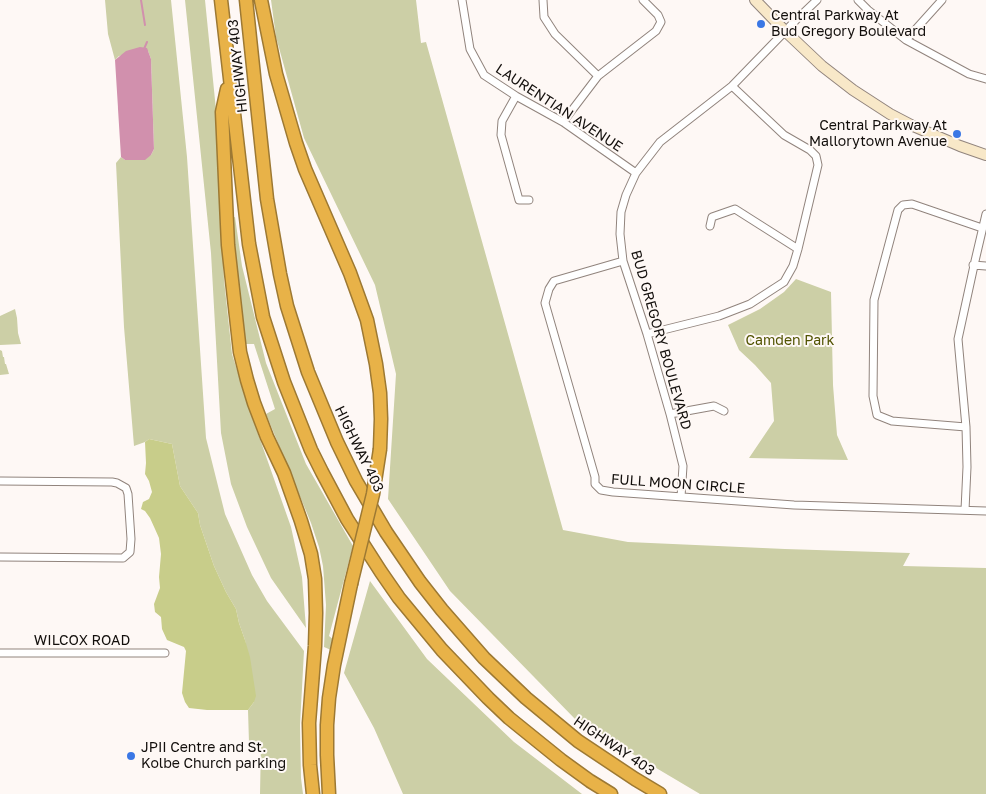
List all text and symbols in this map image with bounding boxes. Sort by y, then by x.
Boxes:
place label: Central Parkway At Bud Gregory Boulevard [771,8,926,40]
street label: HIGHWAY 403 [225,18,251,114]
marker: Central Parkway At Bud Gregory Boulevard [755,18,767,30]
street label: LAURENTIAN AVENUE [492,61,626,155]
place label: Central Parkway At Mallorytown Avenue [809,118,947,150]
marker: Central Parkway At Mallorytown Avenue [951,128,963,140]
street label: BUD GREGORY BOULEVARD [627,248,695,432]
park label: Camden Park [746,333,834,349]
street label: HIGHWAY 403 [331,403,387,495]
street label: FULL MOON CIRCLE [610,471,746,497]
street label: WILCOX ROAD [34,633,130,649]
street label: HIGHWAY 403 [570,713,658,779]
place label: JPII Centre and St. Kolbe Church parking [141,740,286,772]
marker: JPII Centre and St. Kolbe Church parking [125,750,137,762]

